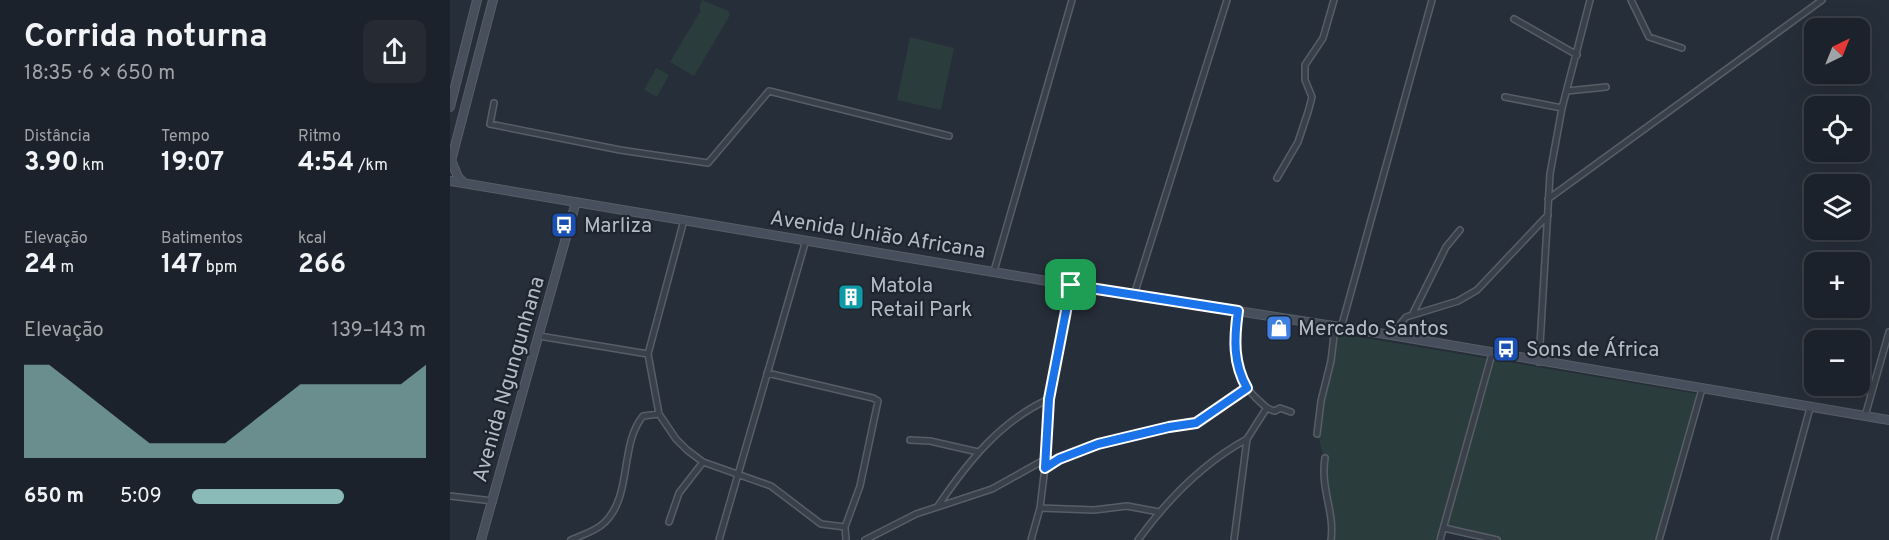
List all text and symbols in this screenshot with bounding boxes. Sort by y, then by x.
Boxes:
text: Corrida noturna [24,17,268,59]
north arrow [1804,18,1870,84]
map controls [1804,18,1870,396]
button: share [363,20,426,83]
text: 18:35 · 6 × 650 m [24,61,175,87]
button: locate [1804,96,1870,162]
text: Distância [24,127,90,147]
text: Tempo [161,127,210,147]
text: Ritmo [298,127,341,147]
text: 3.90 [24,147,78,180]
text: 19:07 [161,147,224,180]
text: 4:54 [298,147,354,180]
text: km [78,156,104,176]
text: /km [354,156,388,176]
button: layers [1804,174,1870,240]
street label: Avenida União Africana [768,205,987,266]
bus stop icon: Marliza [549,210,579,240]
place label: Marliza [584,213,652,240]
text: Elevação [24,229,88,249]
text: Batimentos [161,229,243,249]
text: kcal [298,229,326,249]
text: 24 [24,249,57,282]
text: 147 [161,249,202,282]
text: 266 [298,249,346,282]
button: + [1804,252,1870,318]
text: m [57,258,74,278]
text: bpm [202,258,237,278]
pin [1045,259,1096,310]
icon: arrive [1054,268,1087,301]
street label: Avenida Ngungunhana [467,273,552,486]
place label: Matola Retail Park [870,273,972,324]
building icon: Matola Retail Park [836,282,866,312]
shop icon: Mercado Santos [1264,313,1294,343]
place label: Mercado Santos [1298,316,1449,343]
text: Elevação [24,318,104,344]
text: 139–143 m [332,318,426,344]
button: − [1804,330,1870,396]
bus stop icon: Sons de África [1491,334,1521,364]
place label: Sons de África [1526,336,1659,364]
text: 650 m [24,484,84,510]
text: 5:09 [120,484,162,510]

